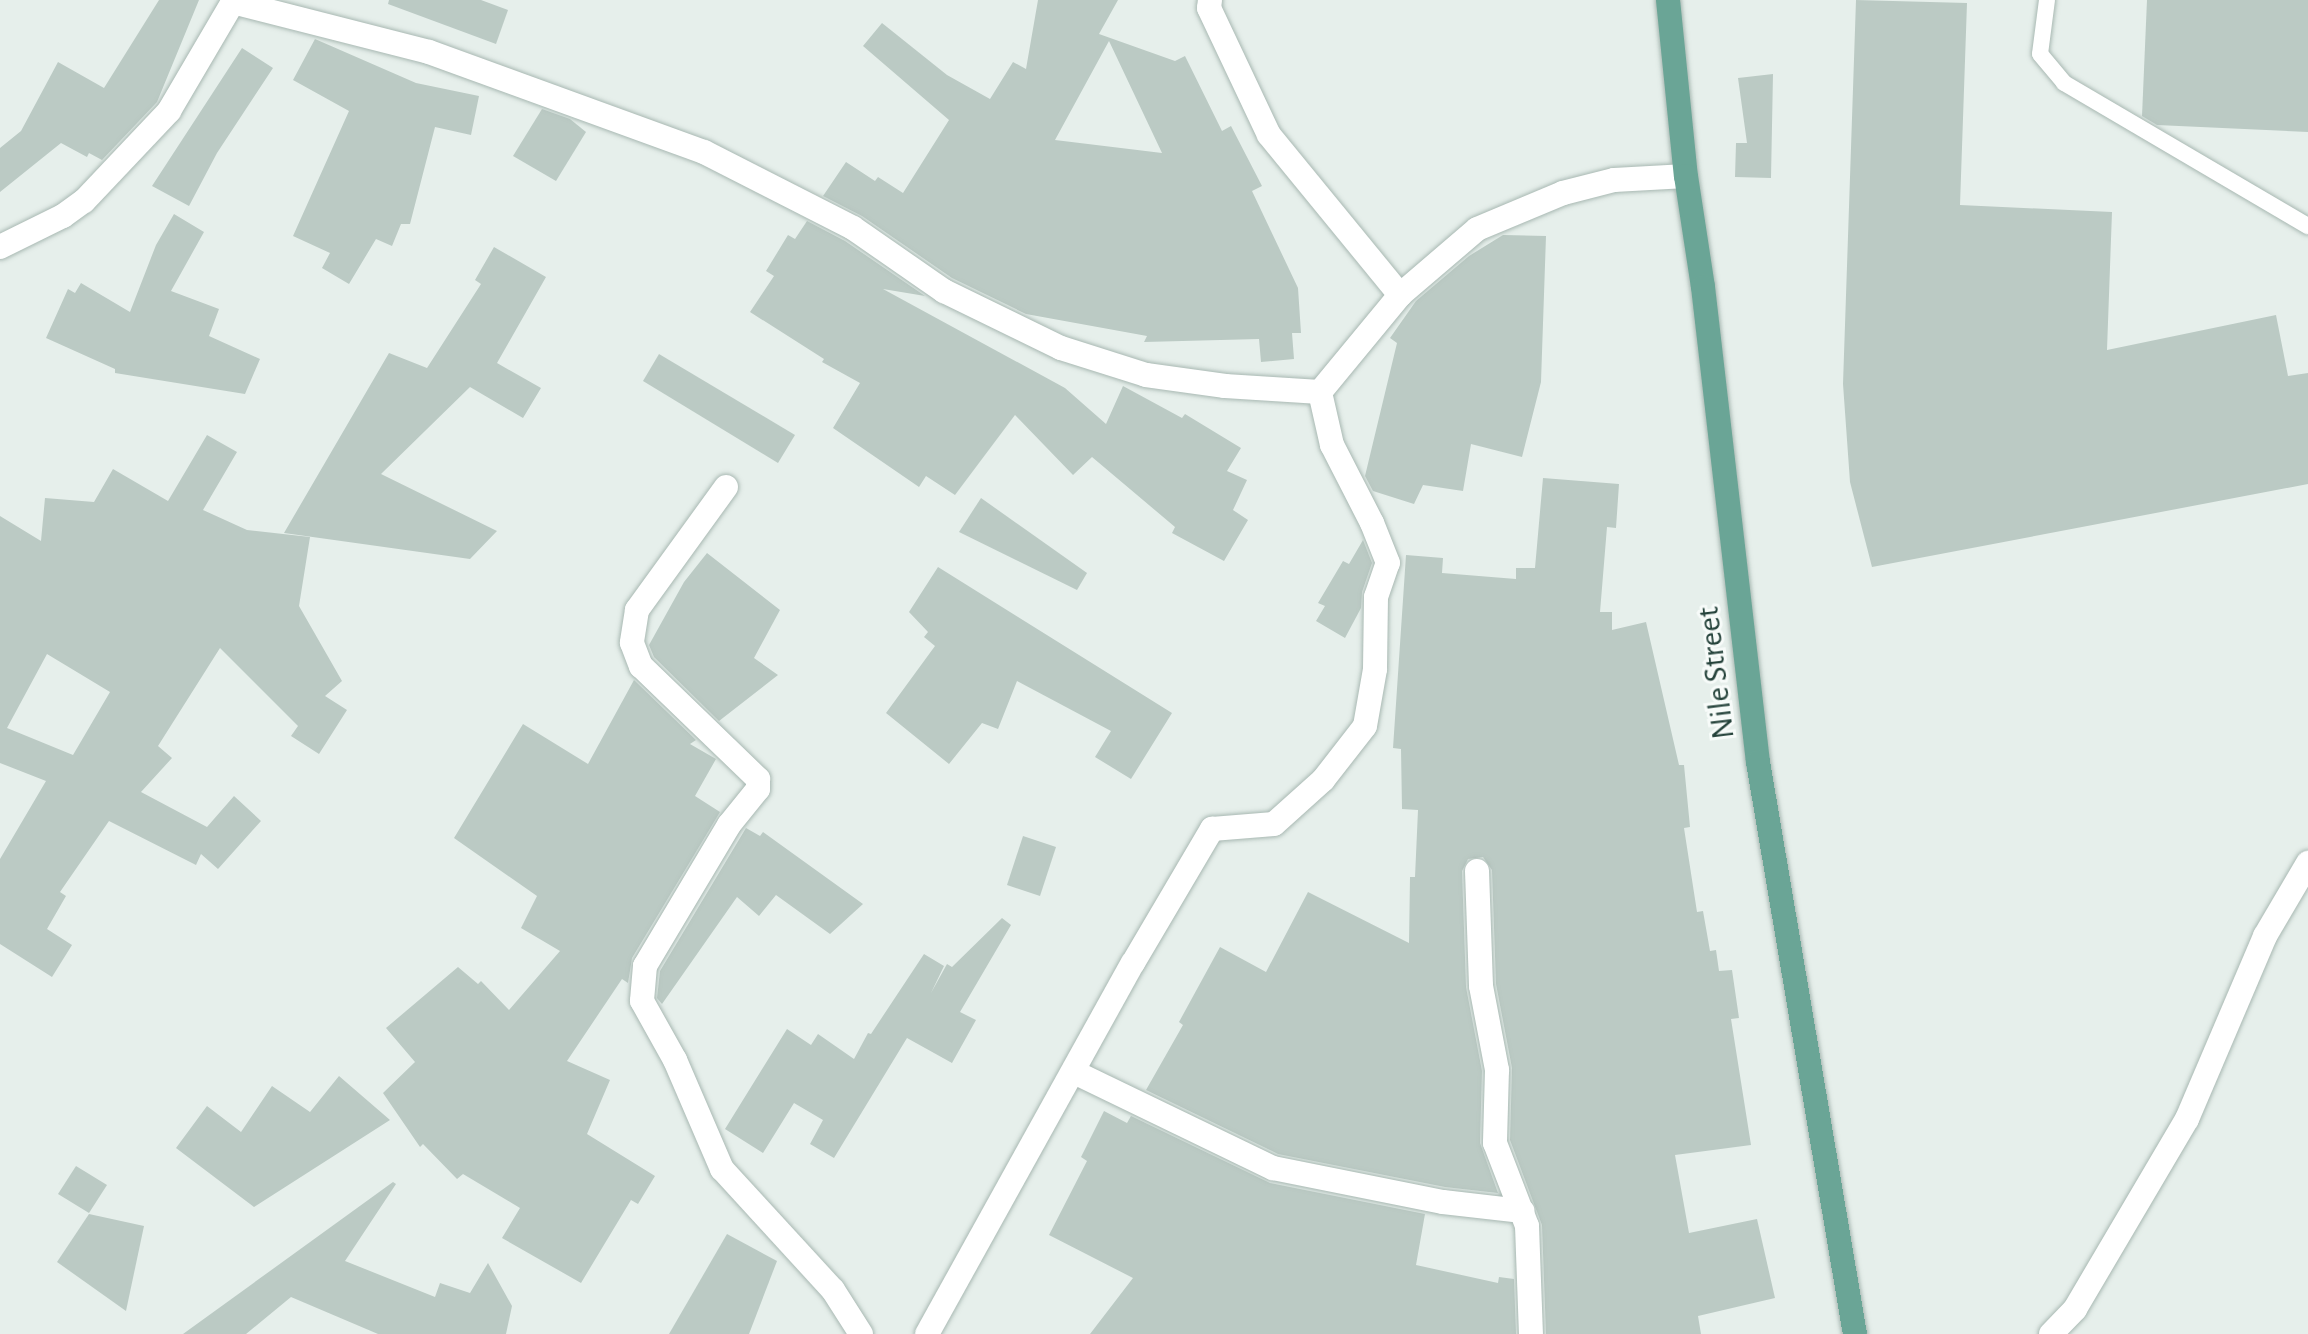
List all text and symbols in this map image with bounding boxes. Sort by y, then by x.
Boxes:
street label: Nile Street [1689,605,1743,741]

